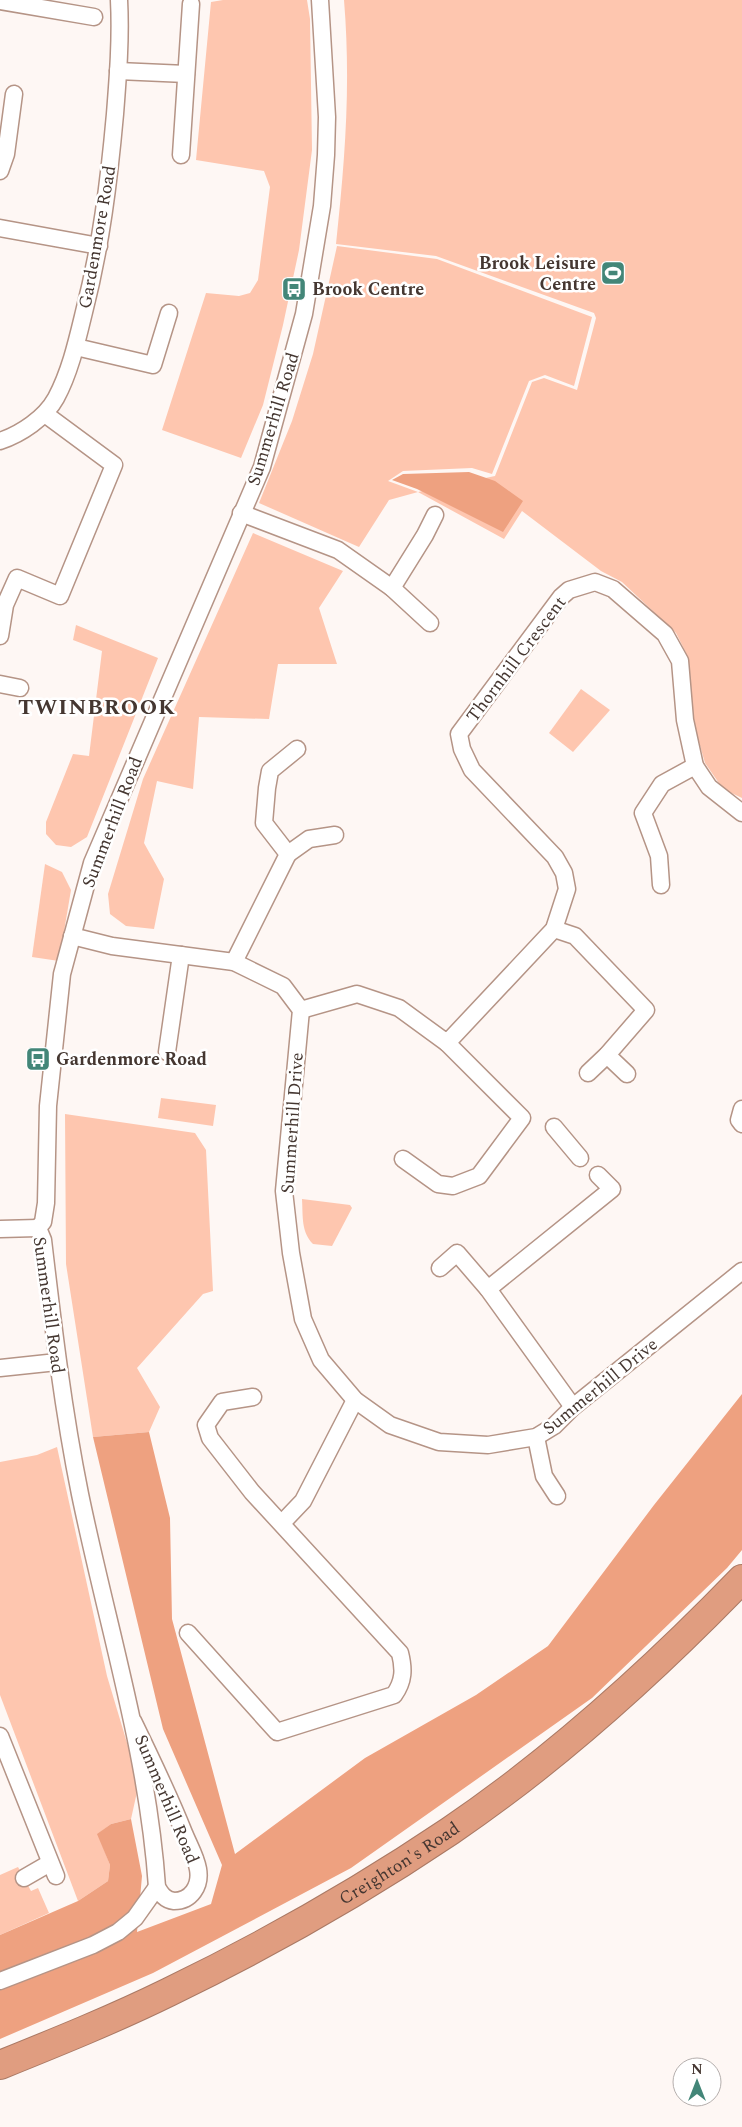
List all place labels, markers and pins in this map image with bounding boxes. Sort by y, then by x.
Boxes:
place label: Brook Leisure Centre [479,250,596,298]
sports icon: Brook Leisure Centre [600,260,626,286]
bus stop icon: Brook Centre [281,276,307,302]
place label: Brook Centre [312,276,424,303]
bus stop icon: Gardenmore Road [25,1046,51,1072]
place label: Gardenmore Road [56,1046,207,1073]

